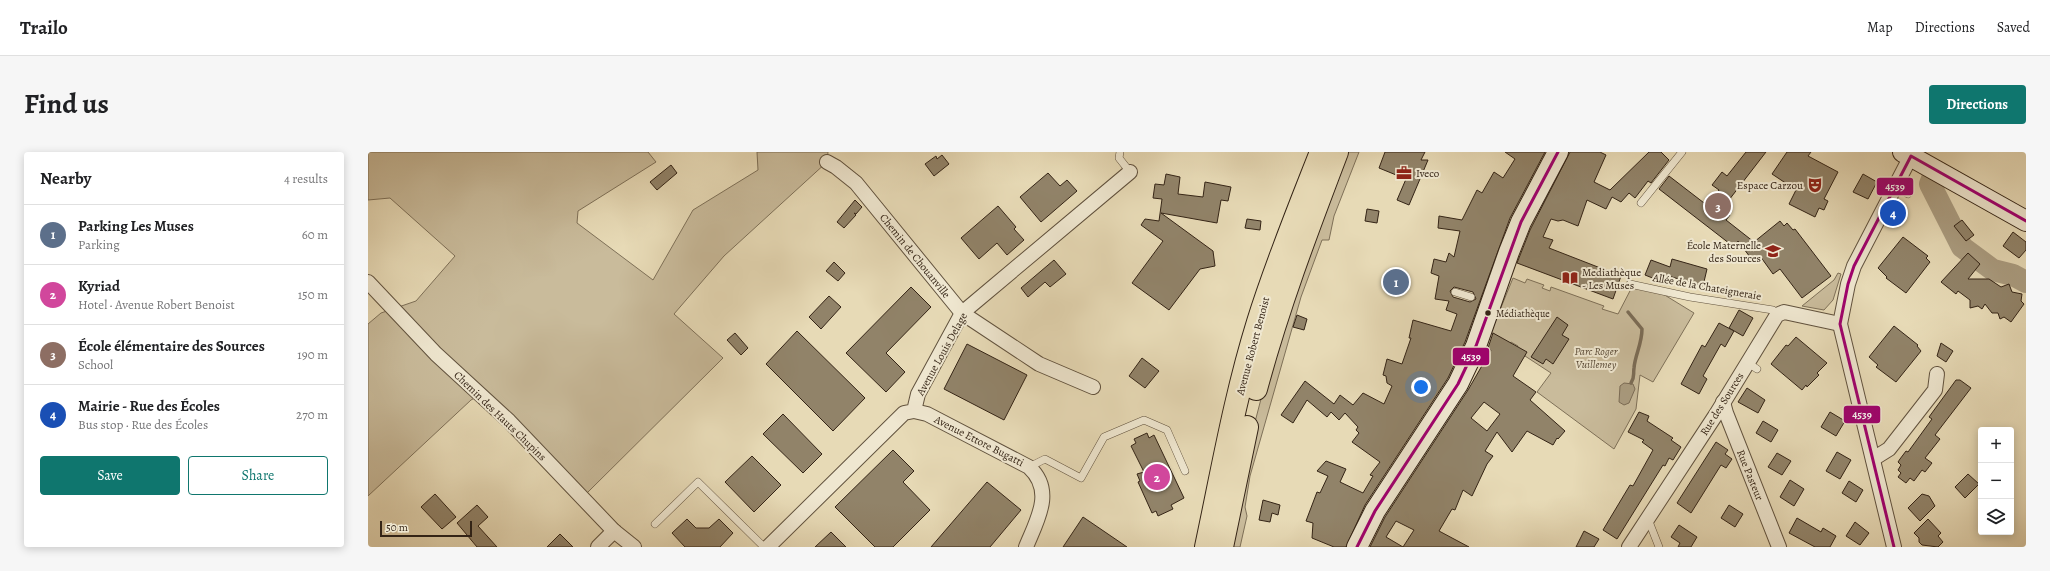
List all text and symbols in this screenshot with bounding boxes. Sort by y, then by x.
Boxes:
text: Trailo [20,15,68,41]
text: Map [1867,18,1893,37]
text: Directions [1915,18,1975,37]
text: Saved [1997,18,2030,37]
text: Find us [24,85,109,123]
button: Directions [1929,85,2026,124]
office icon: Iveco [1395,164,1413,182]
place label: Iveco [1416,166,1440,181]
text: Nearby [40,167,91,190]
text: 4 results [284,170,328,187]
theatre icon: Espace Carzou [1806,176,1824,194]
line badge: 4539 [1876,177,1914,196]
place label: Espace Carzou [1737,178,1803,193]
text: 4539 [1885,179,1905,194]
pin: 3 [1705,191,1731,221]
pin: 4 [1880,198,1906,228]
street label: Chemin de Chouanville [876,211,954,301]
text: Parking Les Muses [78,216,194,236]
text: 1 [51,226,55,243]
text: 60 m [302,226,328,243]
text: Parking [78,236,120,253]
place label: École Maternelle des Sources [1687,238,1761,266]
school or university icon: École Maternelle des Sources [1764,242,1782,260]
place label: Mediathèque - Les Muses [1582,265,1641,293]
pin: 1 [1383,267,1409,297]
library icon: Mediathèque - Les Muses [1561,269,1579,287]
street label: Allée de la Chateigneraie [1651,270,1762,304]
text: Kyriad [78,276,120,296]
text: 2 [50,286,56,303]
text: 150 m [298,286,328,303]
street label: Avenue Robert Benoist [1232,295,1273,398]
text: Hotel · Avenue Robert Benoist [78,296,235,313]
place label: Médiathèque [1496,307,1550,320]
marker: Médiathèque [1483,308,1493,318]
street label: Avenue Louis Delage [913,310,971,399]
text: École élémentaire des Sources [78,336,265,356]
park label: Parc Roger Vuillemey [1575,344,1619,372]
text: 3 [50,346,56,363]
text: 190 m [297,346,328,363]
line badge: 4539 [1452,347,1490,366]
text: 4539 [1461,349,1481,364]
text: School [78,356,113,373]
street label: Chemin des Hauts Chupins [451,368,549,464]
street label: Rue des Sources [1697,370,1747,438]
your location [1411,377,1431,397]
text: Mairie - Rue des Écoles [78,396,220,416]
line badge: 4539 [1843,405,1881,424]
text: 4 [50,406,56,423]
text: 270 m [296,406,328,423]
text: 4539 [1852,407,1872,422]
street label: Avenue Ettore Bugatti [931,411,1026,470]
text: Bus stop · Rue des Écoles [78,416,208,433]
map controls [1978,427,2014,535]
button: + [1978,427,2014,463]
street label: Rue Pasteur [1733,447,1767,503]
button: Save [40,456,180,495]
button: Share [188,456,328,495]
pin: 2 [1144,462,1170,492]
button: − [1978,463,2014,499]
button: layers [1978,499,2014,535]
scale bar [380,519,472,538]
text: 50 m [386,520,408,535]

